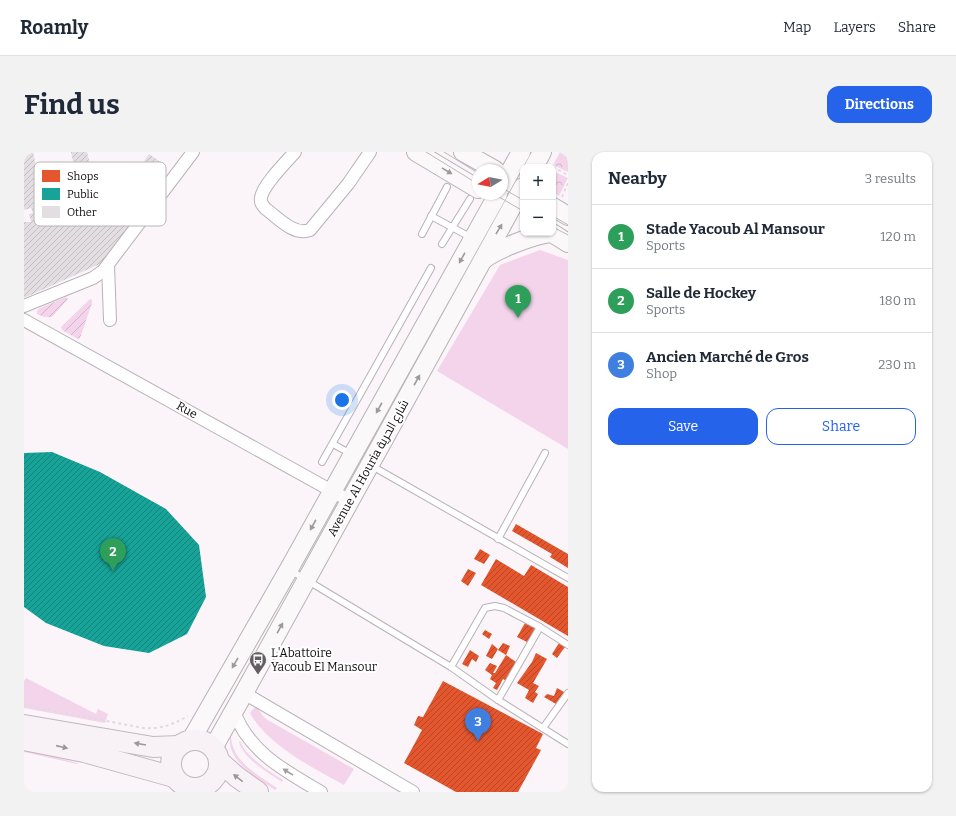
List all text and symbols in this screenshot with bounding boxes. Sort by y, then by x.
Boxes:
text: Roamly [20,16,88,39]
text: Map [783,19,811,36]
text: Layers [833,19,876,36]
text: Share [898,19,936,36]
button: Directions [827,86,932,123]
text: Find us [24,88,120,121]
legend [34,162,166,226]
north arrow [472,164,508,200]
map controls [520,164,556,236]
button: + [520,164,556,200]
one-way arrow [441,168,453,175]
text: Nearby [608,168,667,189]
text: Shops [67,170,99,183]
text: 3 results [865,171,916,186]
text: Public [67,188,99,201]
button: − [520,200,556,236]
text: Other [67,206,97,219]
text: Stade Yacoub Al Mansour [646,220,825,238]
one-way arrow [496,223,503,235]
text: 1 [618,229,624,244]
text: 120 m [880,229,916,244]
text: Sports [646,238,685,253]
one-way arrow [459,252,466,264]
text: Salle de Hockey [646,284,756,302]
pin: 1 [505,285,531,318]
text: 2 [617,293,625,308]
text: 180 m [880,293,916,308]
text: Sports [646,302,685,317]
text: Ancien Marché de Gros [646,348,809,366]
text: 3 [617,357,625,372]
text: 230 m [878,357,916,372]
text: Shop [646,366,677,381]
one-way arrow [414,374,420,386]
your location [332,390,352,410]
street label: Avenue Al Houria شارع الحرية [325,397,412,539]
street label: Rue [174,399,200,421]
one-way arrow [375,402,382,414]
button: Save [608,408,758,445]
button: Share [766,408,916,445]
one-way arrow [310,519,316,531]
pin: 2 [100,538,126,571]
one-way arrow [277,623,284,634]
place label: L'Abattoire Yacoub El Mansour [271,646,378,674]
bus stop icon: L'Abattoire Yacoub El Mansour [248,650,268,675]
one-way arrow [232,657,239,669]
pin: 3 [465,708,491,741]
one-way arrow [134,741,146,747]
one-way arrow [56,745,69,751]
one-way arrow [283,768,293,776]
one-way arrow [232,773,243,782]

